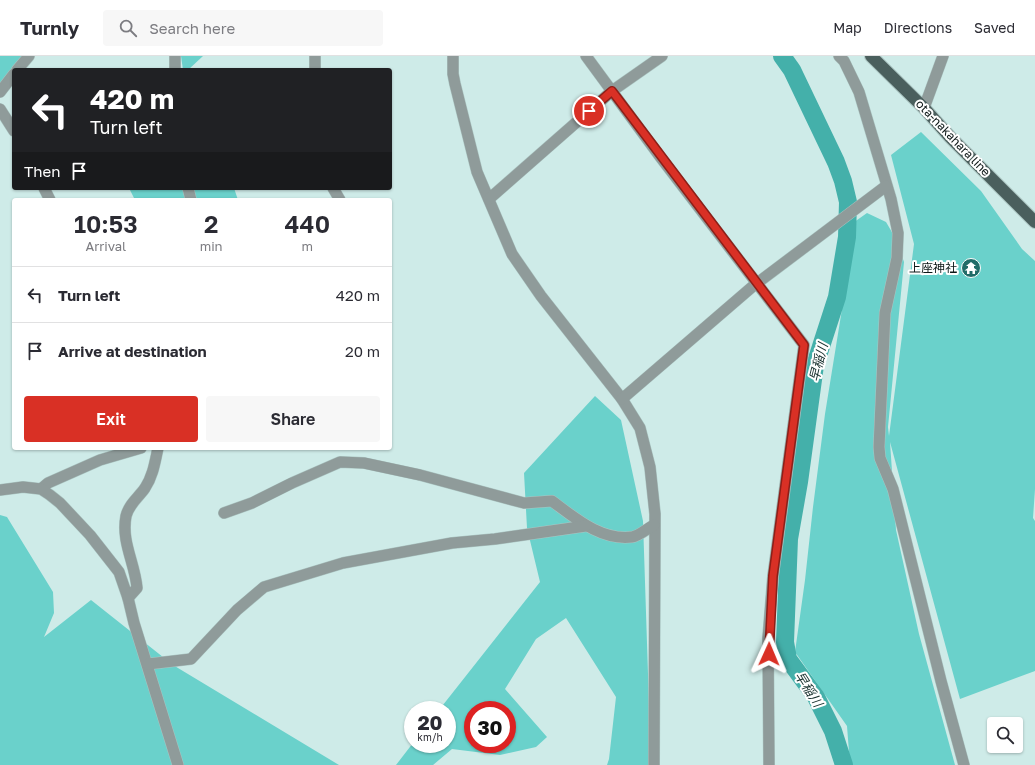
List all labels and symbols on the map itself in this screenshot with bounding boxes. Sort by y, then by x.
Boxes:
pin [572,94,606,128]
street label: ota-nakahara line [913,96,994,179]
temple icon: 上座神社 [960,257,982,279]
place label: 上座神社 [909,260,957,275]
water label: 早稲川 [806,339,831,383]
position arrow [748,633,790,675]
water label: 早稲川 [792,668,827,711]
speed limit sign: 30 [464,701,516,753]

